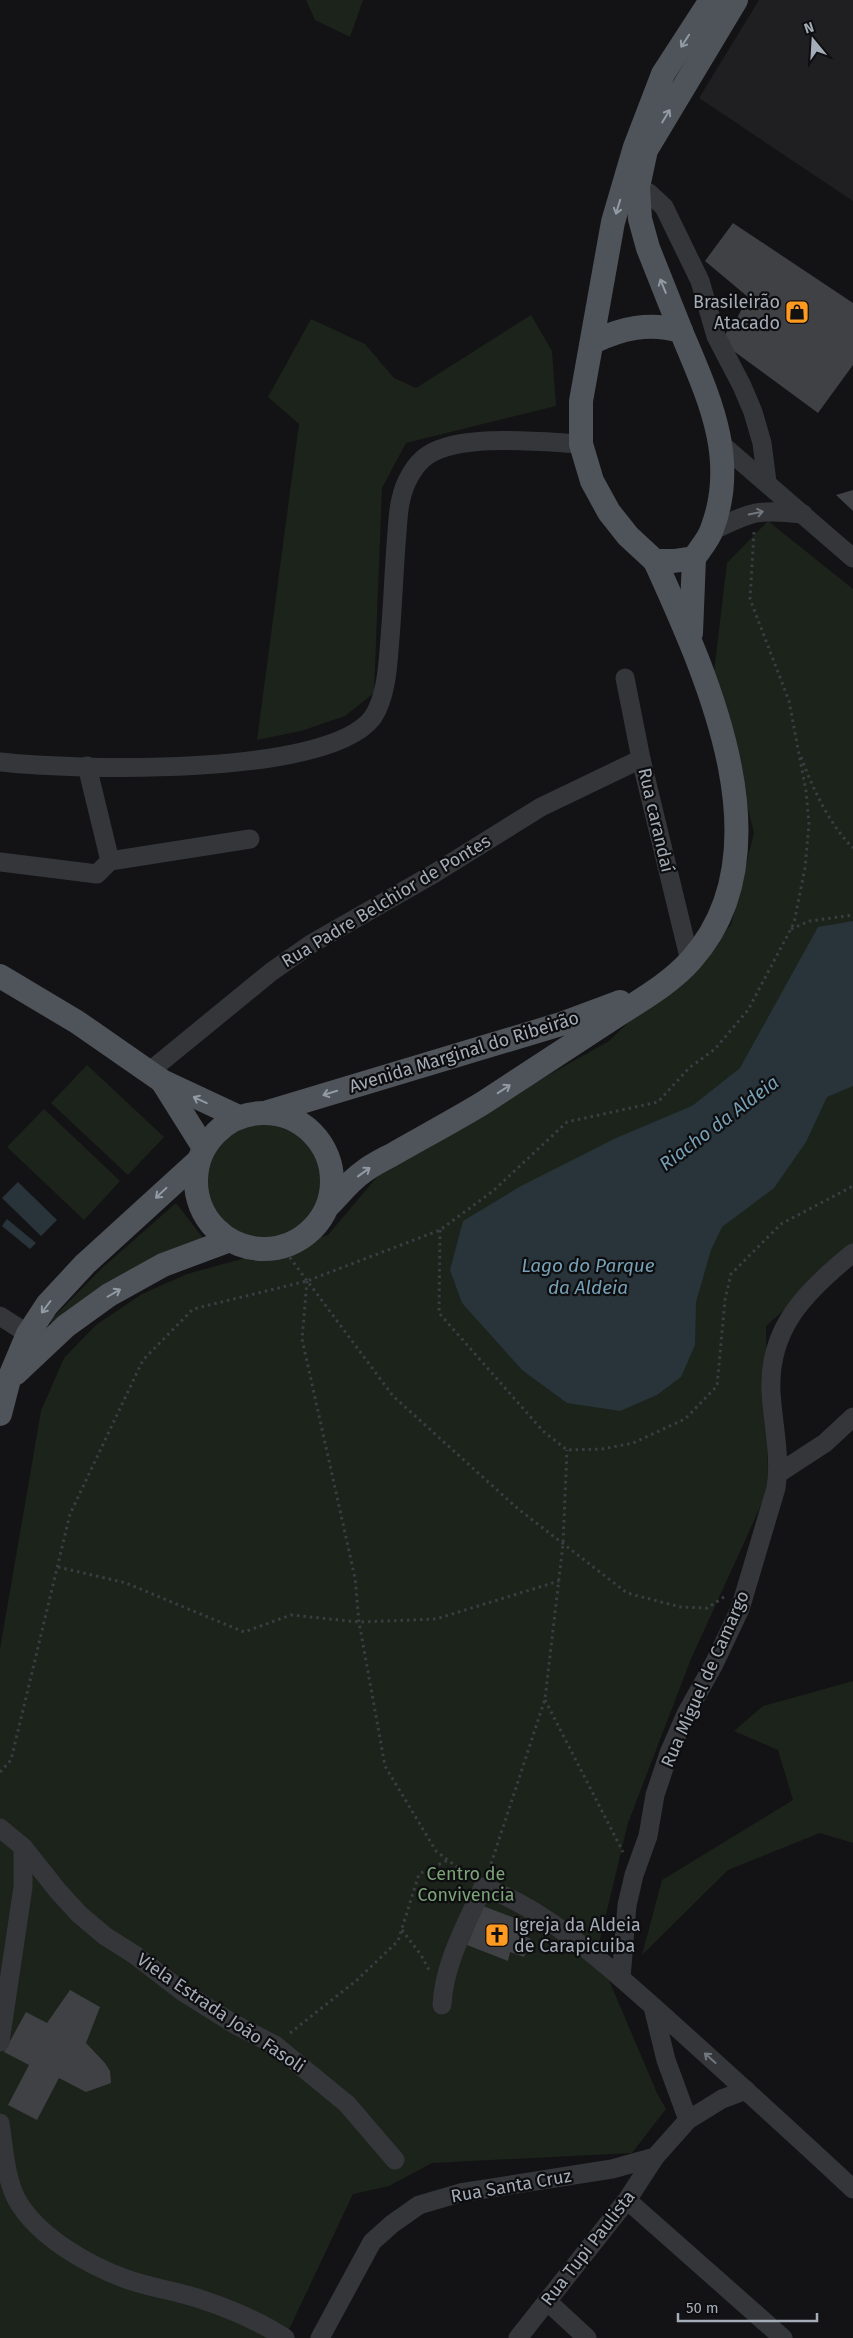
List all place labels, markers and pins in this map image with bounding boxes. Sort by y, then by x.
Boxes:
place label: Brasileirão Atacado [693,291,780,334]
shop icon: Brasileirão Atacado [784,299,810,325]
place label: Igreja da Aldeia de Carapicuiba [514,1914,641,1957]
church icon: Igreja da Aldeia de Carapicuiba [484,1922,510,1948]

